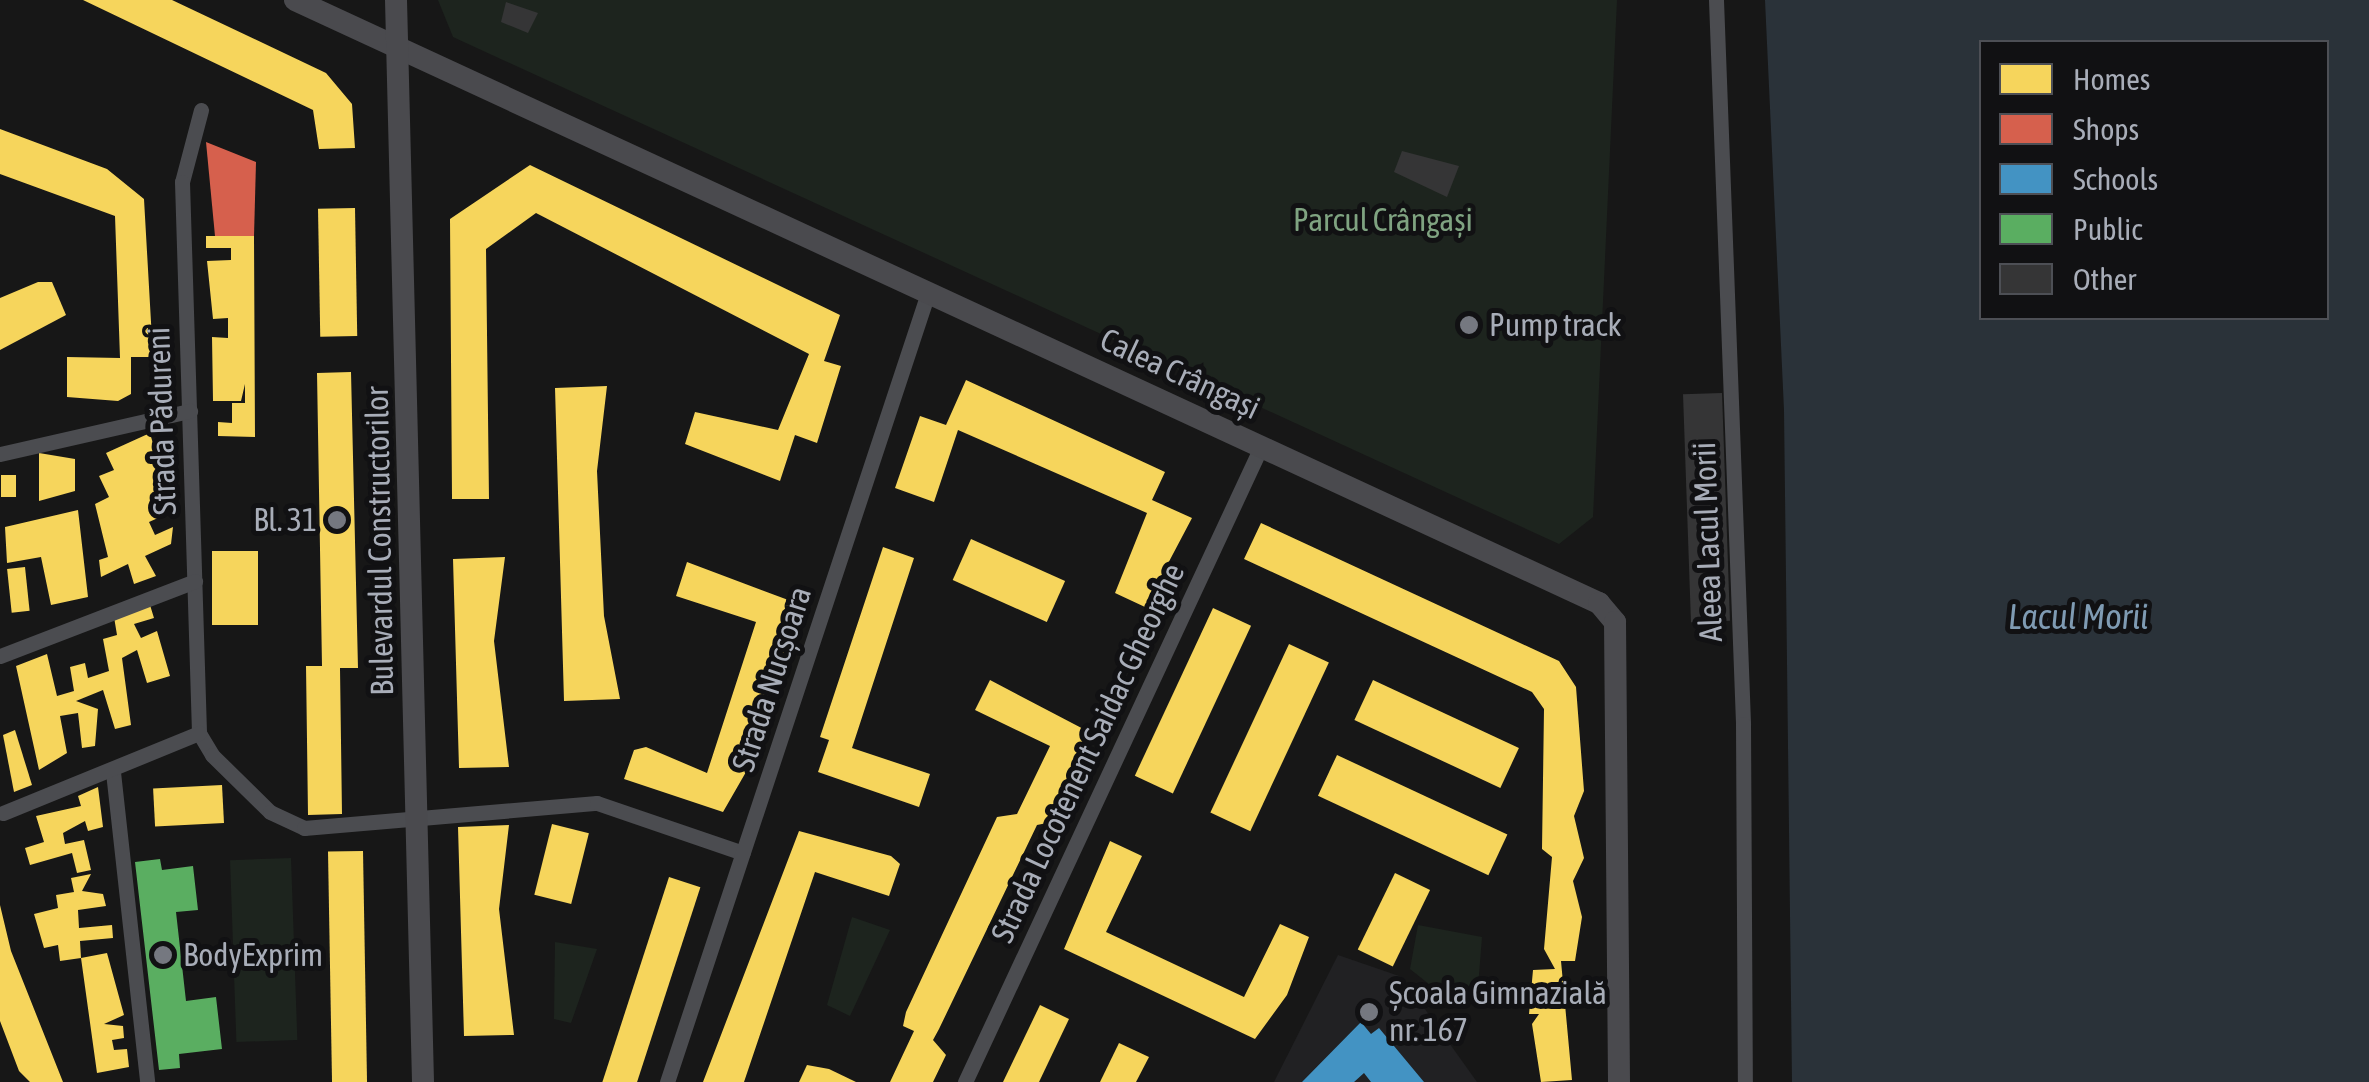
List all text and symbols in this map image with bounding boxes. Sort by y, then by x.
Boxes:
legend [1979,40,2329,320]
text: Homes [2073,62,2150,96]
text: Shops [2073,112,2139,146]
text: Schools [2073,162,2158,196]
park label: Parcul Crângași [1293,201,1473,239]
text: Public [2073,212,2142,246]
text: Other [2073,262,2136,296]
place label: Pump track [1489,306,1622,344]
marker: Pump track [1458,314,1480,336]
street label: Calea Crângași [1094,320,1266,428]
street label: Strada Pădureni [140,326,184,516]
street label: Bulevardul Constructorilor [358,386,402,696]
street label: Aleea Lacul Morii [1685,441,1731,643]
place label: Bl. 31 [253,501,317,539]
marker: Bl. 31 [326,509,348,531]
street label: Strada Locotenent Saidac Gheorghe [983,557,1193,949]
street label: Strada Nucșoara [724,582,820,776]
water label: Lacul Morii [2008,595,2148,637]
place label: BodyExprim [183,936,323,974]
marker: BodyExprim [152,944,174,966]
place label: Școala Gimnazială nr. 167 [1389,975,1607,1050]
marker: Școala Gimnazială nr. 167 [1358,1001,1380,1023]

